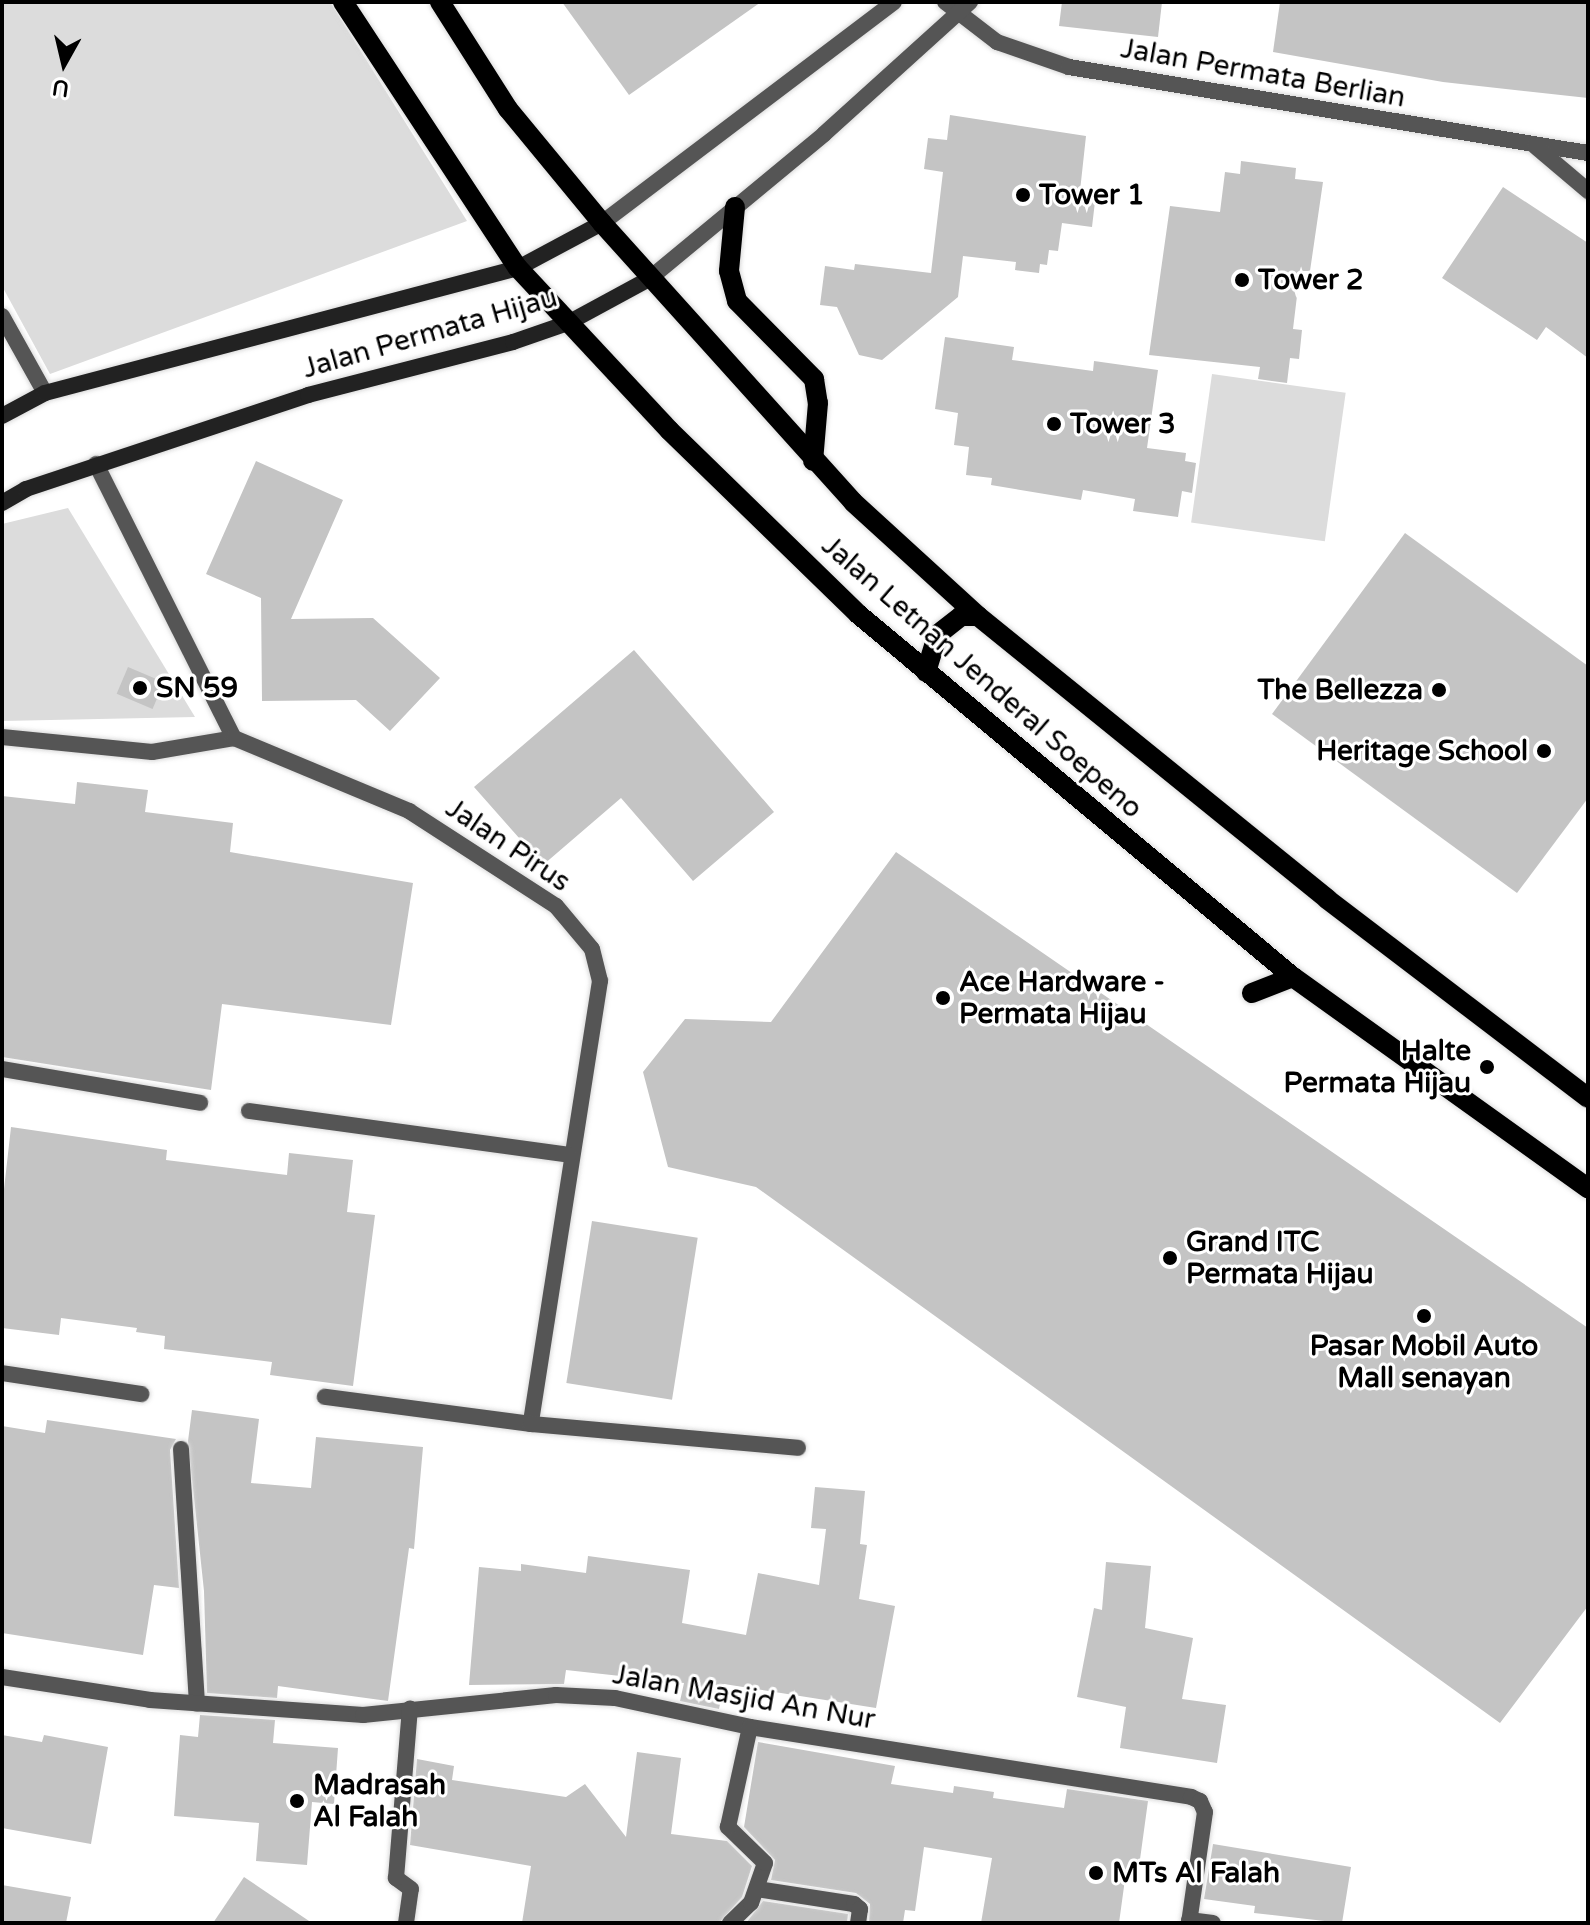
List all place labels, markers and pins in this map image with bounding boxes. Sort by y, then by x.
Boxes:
place label: Tower 1 [1039,178,1145,212]
marker: Tower 1 [1014,186,1032,204]
place label: Tower 2 [1258,263,1364,297]
marker: Tower 2 [1233,271,1251,289]
place label: Tower 3 [1070,407,1176,441]
marker: Tower 3 [1045,415,1063,433]
place label: SN 59 [156,671,238,705]
place label: The Bellezza [1257,673,1423,707]
marker: SN 59 [131,679,149,697]
marker: The Bellezza [1430,681,1448,699]
place label: Heritage School [1316,734,1528,768]
marker: Heritage School [1535,742,1553,760]
place label: Ace Hardware - Permata Hijau [959,965,1165,1031]
marker: Ace Hardware - Permata Hijau [934,989,952,1007]
place label: Halte Permata Hijau [1284,1034,1471,1100]
marker: Halte Permata Hijau [1478,1058,1496,1076]
place label: Grand ITC Permata Hijau [1186,1225,1373,1291]
marker: Grand ITC Permata Hijau [1161,1249,1179,1267]
marker: Pasar Mobil Auto Mall senayan [1415,1307,1433,1325]
place label: Pasar Mobil Auto Mall senayan [1310,1329,1538,1395]
place label: Madrasah Al Falah [313,1768,446,1834]
marker: Madrasah Al Falah [288,1792,306,1810]
place label: MTs Al Falah [1112,1856,1280,1890]
marker: MTs Al Falah [1087,1864,1105,1882]

